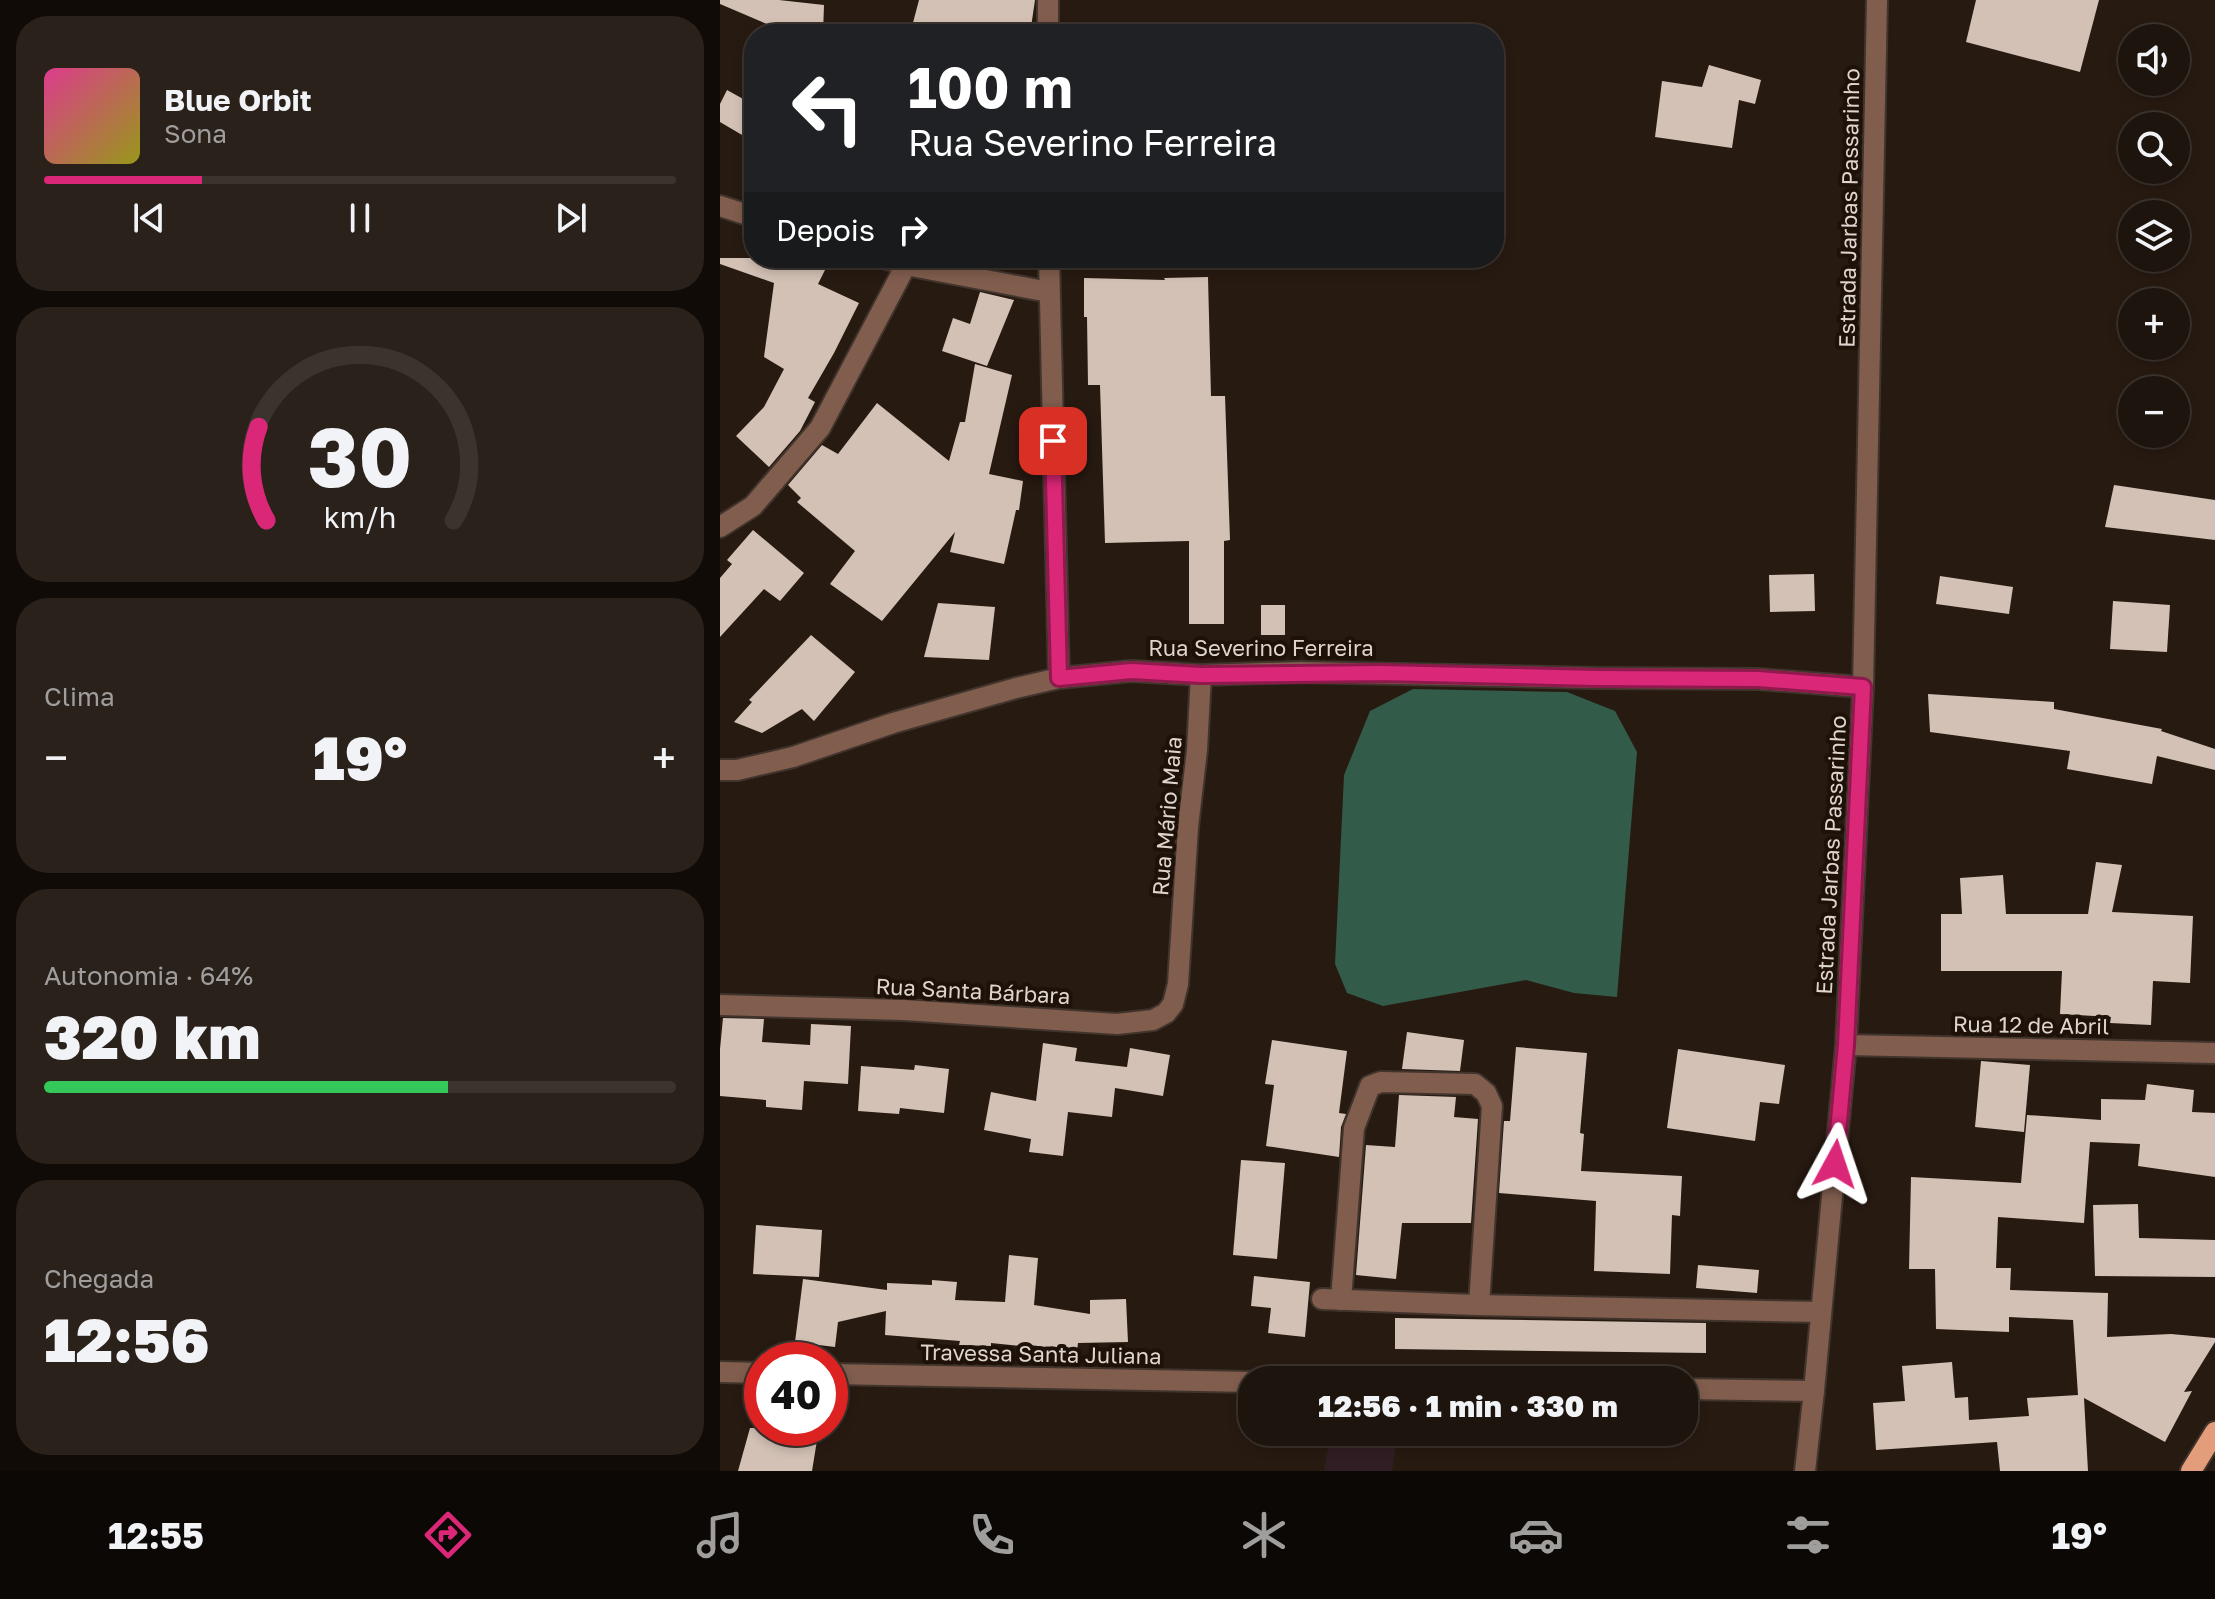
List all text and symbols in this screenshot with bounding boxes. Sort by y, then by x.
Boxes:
map controls [2118,24,2190,448]
button: sound [2118,24,2190,96]
text: 100 m [908,53,1073,120]
icon: left [776,56,880,160]
street label: Estrada Jarbas Passarinho [1833,68,1864,348]
text: Blue Orbit [164,82,312,118]
button: search [2118,112,2190,184]
text: Sona [164,118,227,149]
text: Rua Severino Ferreira [908,121,1277,164]
icon: previous [127,196,171,240]
icon: pause [338,196,382,240]
icon: next [549,196,593,240]
button: layers [2118,200,2190,272]
icon: right [891,208,935,252]
text: Depois [776,212,875,248]
button: + [2118,288,2190,360]
button: − [2118,376,2190,448]
text: 30 [308,404,412,504]
pin [1019,407,1087,475]
icon: arrive [1031,419,1075,463]
text: km/h [324,500,396,534]
street label: Rua Severino Ferreira [1148,634,1374,661]
text: Clima [44,681,115,712]
street label: Estrada Jarbas Passarinho [1810,715,1851,995]
text: 19° [313,721,407,793]
text: − [44,731,68,784]
text: + [652,731,676,784]
street label: Rua Mário Maia [1146,735,1187,897]
text: Autonomia · 64% [44,960,253,991]
street label: Rua Santa Bárbara [875,972,1071,1009]
text: 320 km [44,1000,260,1072]
street label: Rua 12 de Abril [1953,1010,2109,1039]
position arrow [1793,1122,1877,1206]
text: Chegada [44,1263,154,1294]
text: 12:56 [44,1303,209,1375]
street label: Travessa Santa Juliana [920,1338,1162,1369]
speed limit sign: 40 [744,1342,848,1446]
text: 12:56 · 1 min · 330 m [1318,1388,1618,1424]
icon: directions [420,1507,476,1563]
icon: music [692,1507,748,1563]
icon: phone [964,1507,1020,1563]
icon: climate [1236,1507,1292,1563]
icon: car [1508,1507,1564,1563]
icon: filters [1780,1507,1836,1563]
text: 12:55 [108,1514,204,1557]
text: 19° [2051,1514,2107,1557]

